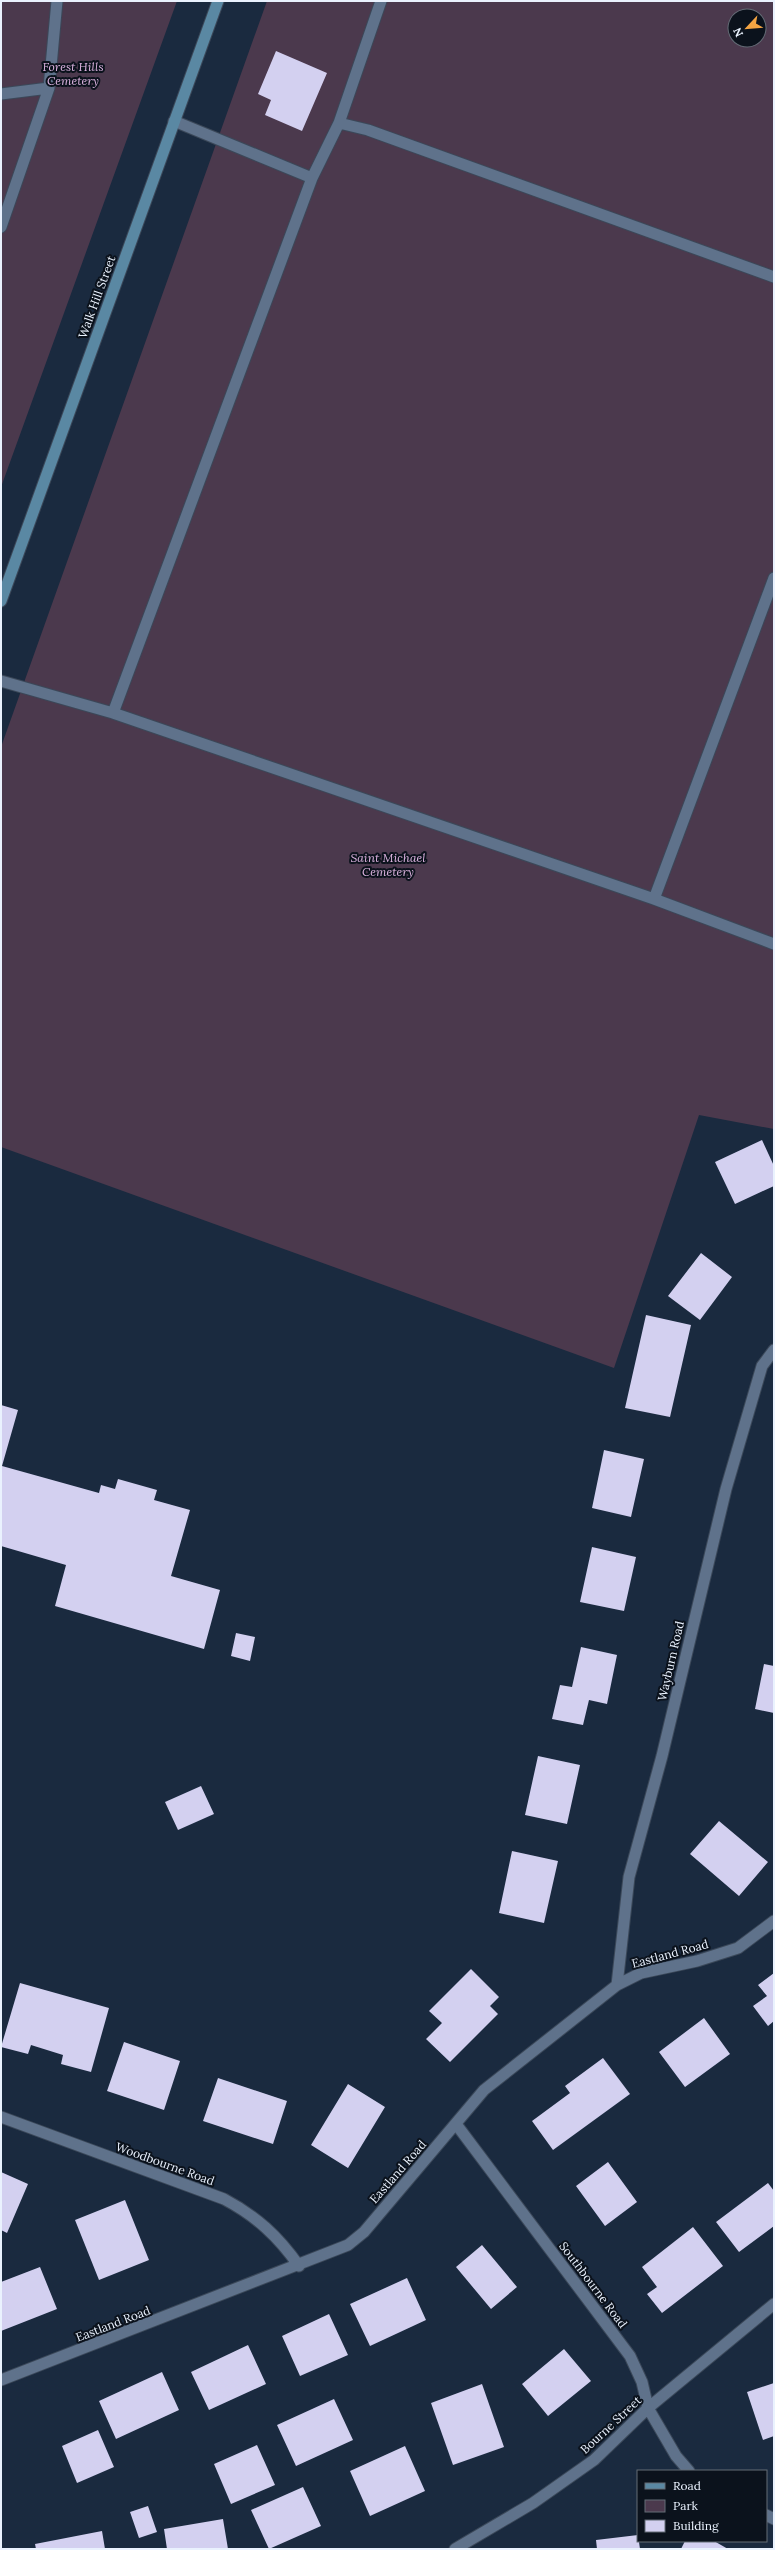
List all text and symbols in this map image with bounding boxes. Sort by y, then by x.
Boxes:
north arrow [727,8,767,48]
text: N [730,25,746,39]
park label: Forest Hills Cemetery [42,59,104,88]
street label: Walk Hill Street [75,253,119,340]
park label: Saint Michael Cemetery [350,850,426,879]
street label: Wayburn Road [654,1620,687,1702]
street label: Eastland Road [630,1936,710,1971]
street label: Eastland Road [366,2137,429,2206]
street label: Woodbourne Road [114,2139,217,2188]
street label: Southbourne Road [556,2239,631,2331]
street label: Eastland Road [73,2302,152,2345]
street label: Bourne Street [577,2392,644,2457]
legend [637,2470,767,2542]
text: Road [673,2478,701,2493]
text: Park [673,2498,699,2513]
text: Building [673,2518,719,2533]

